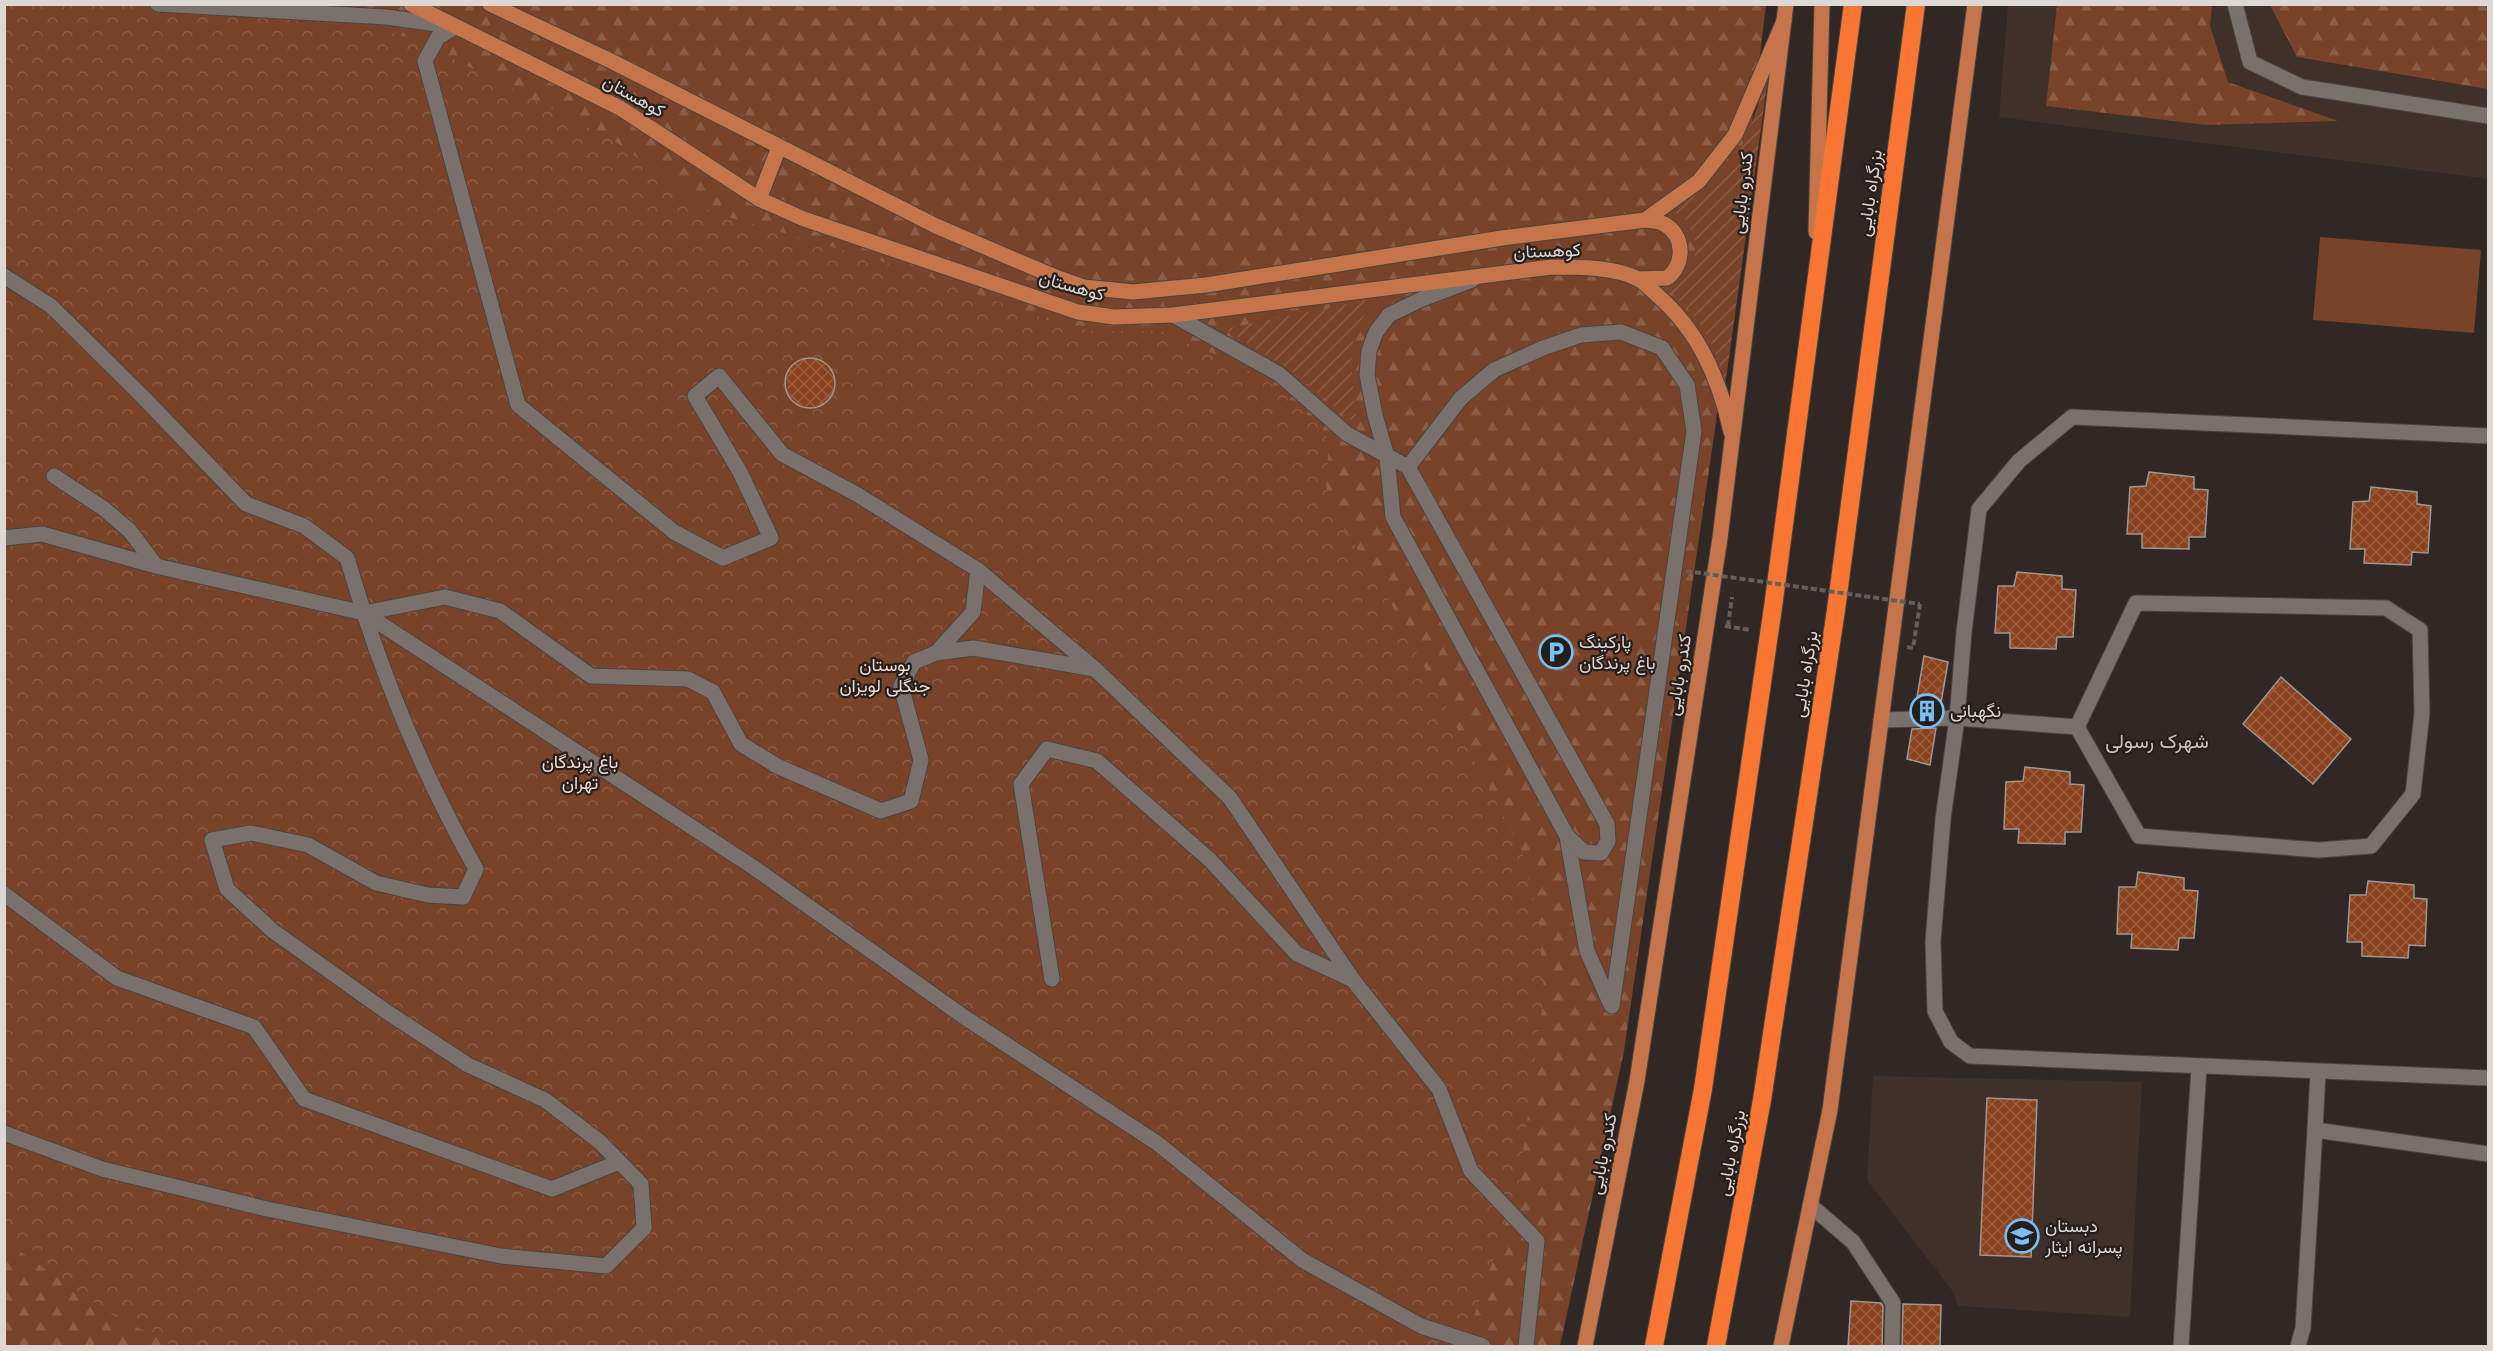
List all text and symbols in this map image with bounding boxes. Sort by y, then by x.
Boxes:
street label: کوهستان [599,71,668,122]
street label: بزرگراه بابایی [1854,148,1887,238]
street label: کندرو بابایی [1727,151,1758,235]
street label: کوهستان [1513,240,1581,263]
street label: کوهستان [1037,267,1107,306]
street label: بزرگراه بابایی [1788,629,1823,719]
place label: پارکینگ باغ پرندگان [1579,632,1656,675]
street label: کندرو بابایی [1663,633,1696,717]
parking icon: پارکینگ باغ پرندگان [1538,634,1574,670]
park label: بوستان جنگلی لویزان [839,655,931,697]
building icon: نگهبانی [1909,693,1945,729]
place label: نگهبانی [1950,701,2001,722]
district label: شهرک رسولی [2105,730,2209,754]
park label: باغ پرندگان تهران [542,752,618,794]
street label: بزرگراه بابایی [1713,1108,1750,1198]
street label: کندرو بابایی [1585,1112,1622,1196]
place label: دبستان پسرانه ایثار [2044,1216,2123,1259]
school or university icon: دبستان پسرانه ایثار [2004,1218,2040,1254]

